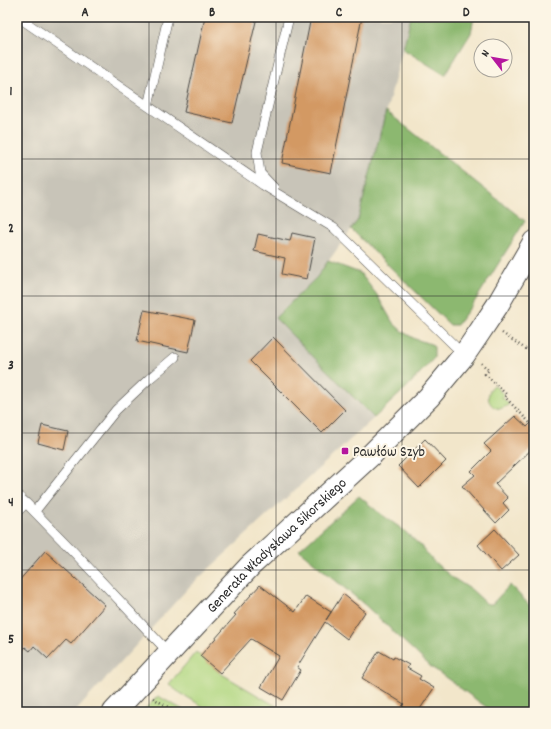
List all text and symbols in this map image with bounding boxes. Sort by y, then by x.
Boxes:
text: A [81,4,89,23]
text: B [209,4,215,23]
text: C [336,4,343,23]
text: D [463,4,470,23]
north arrow [473,38,513,78]
text: N [478,47,495,60]
text: 1 [10,83,13,102]
text: 2 [8,220,14,239]
text: 3 [8,357,14,376]
place label: Pawłów Szyb [353,442,425,464]
marker: Pawłów Szyb [340,446,350,456]
street label: Generała Władysława Sikorskiego [202,473,353,619]
text: 4 [8,494,14,513]
text: 5 [8,631,14,650]

